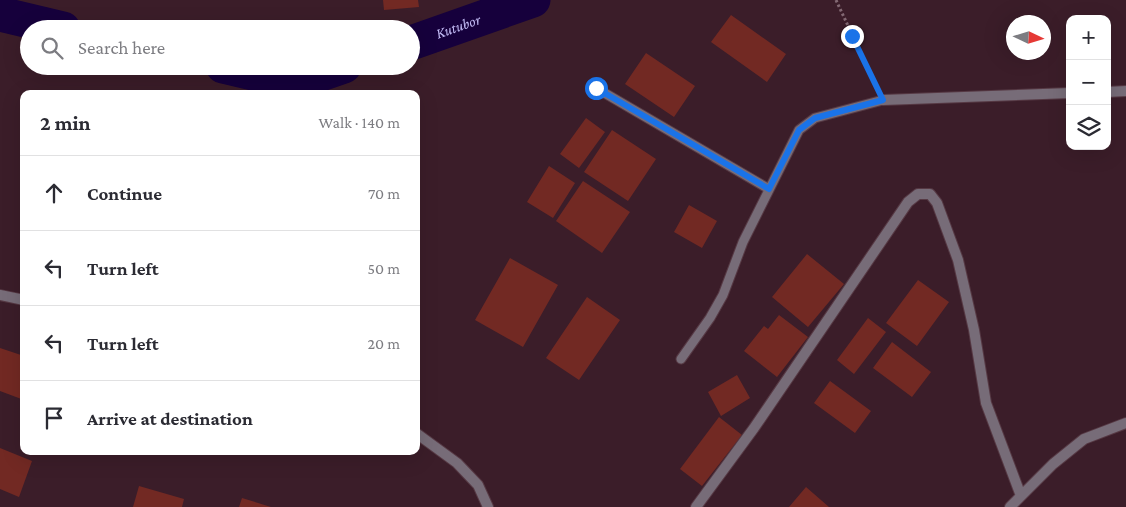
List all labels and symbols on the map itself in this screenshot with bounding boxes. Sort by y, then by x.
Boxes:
water label: Kutubor [434,11,483,42]
north arrow [1006,15,1051,60]
route end [841,25,864,48]
route start [585,77,608,100]

